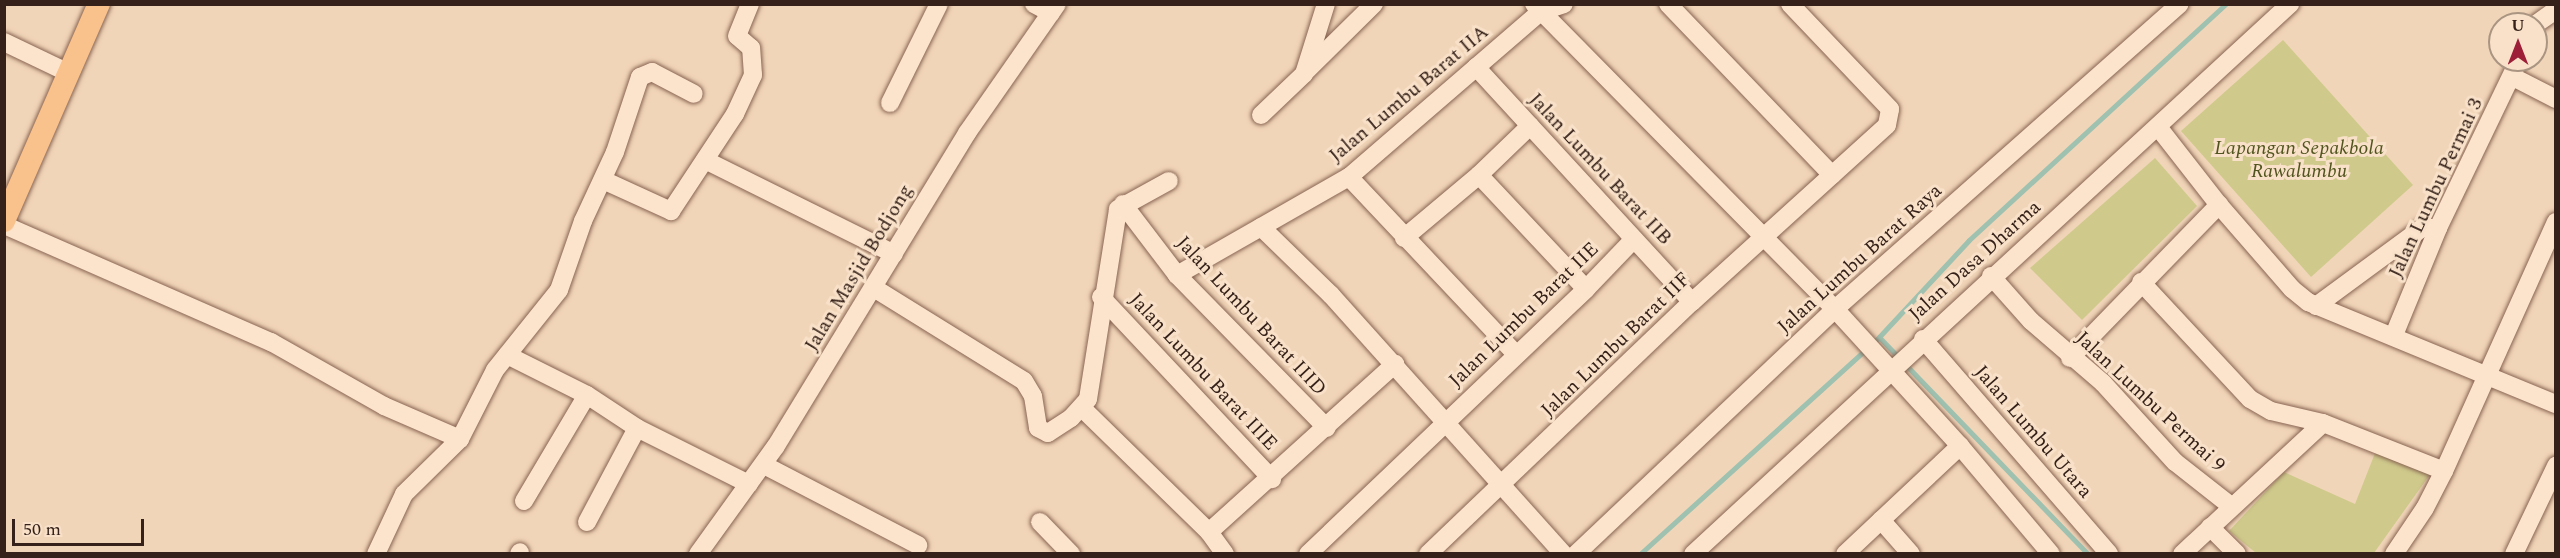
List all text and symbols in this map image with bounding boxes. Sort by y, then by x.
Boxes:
north arrow [2488,12,2548,72]
text: U [2511,14,2525,38]
street label: Jalan Lumbu Barat IIA [1324,20,1494,168]
street label: Jalan Lumbu Barat IIB [1523,88,1677,250]
street label: Jalan Lumbu Permai 3 [2384,94,2488,282]
park label: Lapangan Sepakbola Rawalumbu [2214,137,2384,184]
street label: Jalan Lumbu Barat Raya [1773,179,1947,339]
street label: Jalan Masjid Bodjong [800,180,918,356]
street label: Jalan Dasa Dharma [1904,195,2046,327]
street label: Jalan Lumbu Barat IIID [1171,231,1331,401]
street label: Jalan Lumbu Barat IIE [1444,237,1604,393]
street label: Jalan Lumbu Barat IIF [1536,267,1696,423]
street label: Jalan Lumbu Barat IIIE [1124,288,1282,456]
street label: Jalan Lumbu Permai 9 [2070,327,2230,477]
street label: Jalan Lumbu Utara [1969,361,2097,503]
scale bar [15,507,147,545]
text: 50 m [23,516,61,543]

